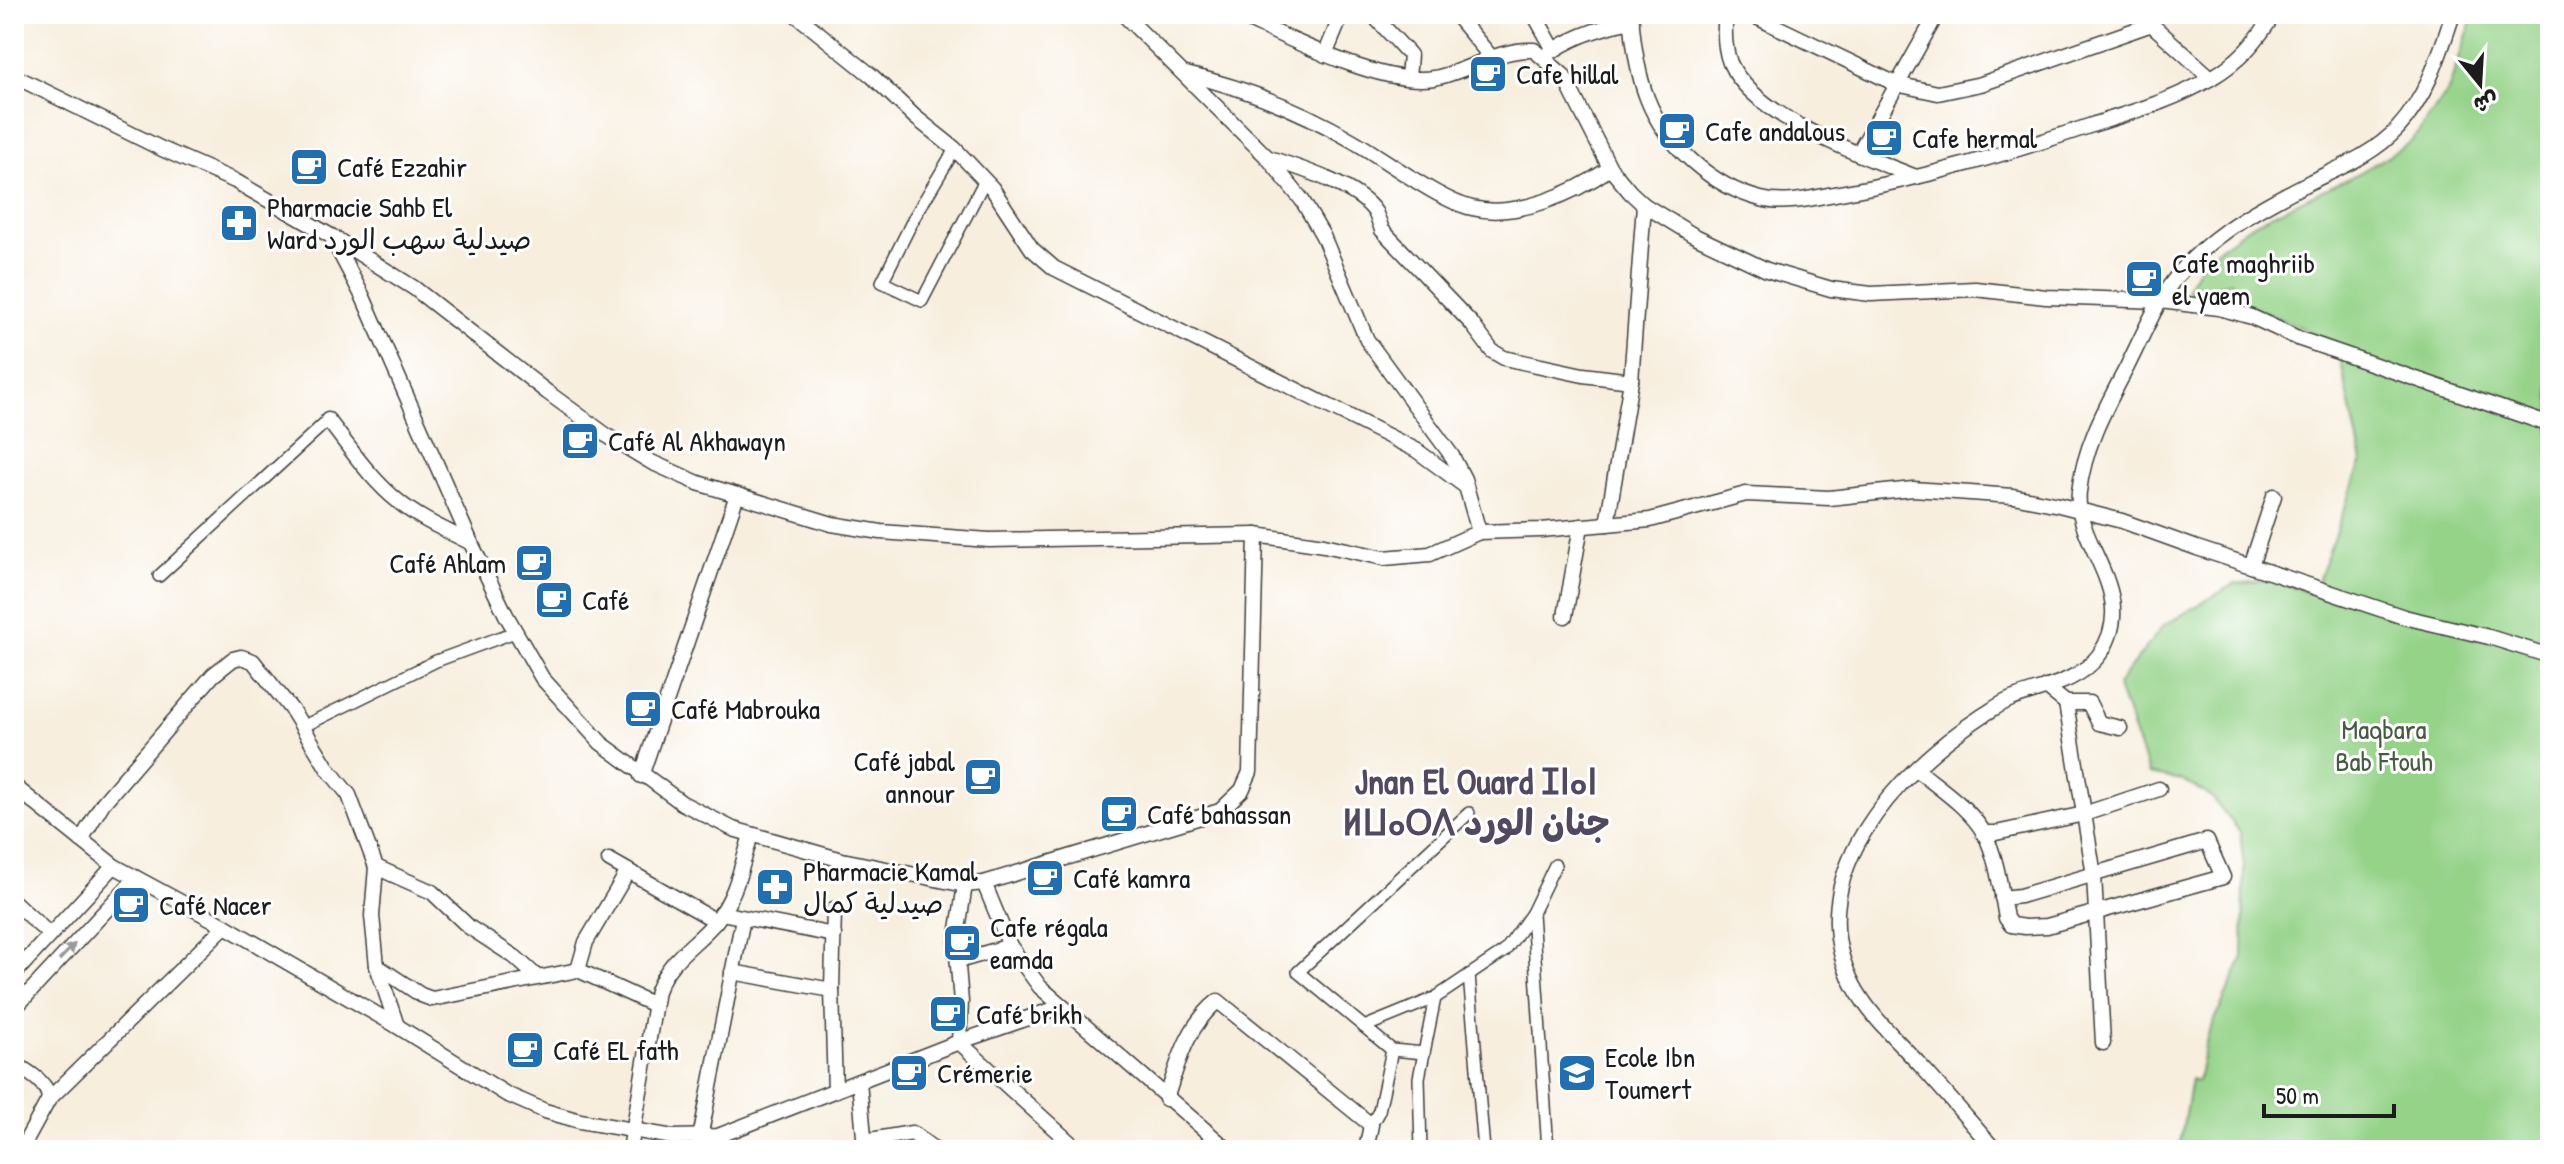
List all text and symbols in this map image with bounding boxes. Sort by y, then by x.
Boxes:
north arrow [2440,44,2520,124]
cafe icon: Cafe hillal [1467,53,1509,95]
place label: Cafe hillal [1516,55,1619,93]
text: ش [2470,85,2502,121]
cafe icon: Cafe andalous [1656,110,1698,152]
place label: Cafe andalous [1705,112,1845,150]
cafe icon: Cafe hermal [1863,117,1905,159]
place label: Cafe hermal [1912,119,2038,157]
cafe icon: Café Ezzahir [288,146,330,188]
place label: Café Ezzahir [337,148,467,186]
place label: Pharmacie Sahb El Ward صيدلية سهب الورد [267,188,532,258]
pharmacy icon: Pharmacie Sahb El Ward صيدلية سهب الورد [218,202,260,244]
place label: Cafe maghriib el yaem [2172,244,2315,314]
cafe icon: Cafe maghriib el yaem [2123,258,2165,300]
cafe icon: Café Al Akhawayn [559,420,601,462]
place label: Café Al Akhawayn [608,422,786,460]
cafe icon: Café Ahlam [513,542,555,584]
place label: Café Ahlam [389,544,506,582]
cafe icon: Café [533,579,575,621]
place label: Café [582,581,630,619]
cafe icon: Café Mabrouka [622,688,664,730]
place label: Café Mabrouka [671,690,820,728]
park label: Maqbara Bab Ftouh [2335,710,2433,780]
place label: Café jabal annour [854,742,956,812]
cafe icon: Café jabal annour [962,756,1004,798]
district label: Jnan El Ouard ⵊⵏⴰⵏ ⵍⵡⴰⵔⴷ جنان الورد [1342,756,1610,846]
cafe icon: Café bahassan [1098,793,1140,835]
place label: Café bahassan [1147,795,1291,833]
place label: Pharmacie Kamal صيدلية كمال [803,852,978,922]
cafe icon: Café kamra [1024,857,1066,899]
place label: Café kamra [1073,859,1190,897]
pharmacy icon: Pharmacie Kamal صيدلية كمال [754,866,796,908]
cafe icon: Café Nacer [110,884,152,926]
place label: Café Nacer [159,886,272,924]
place label: Cafe régala eamda [990,908,1108,978]
cafe icon: Cafe régala eamda [941,922,983,964]
one-way arrow [57,943,76,962]
cafe icon: Café brikh [927,993,969,1035]
place label: Café brikh [976,995,1082,1033]
cafe icon: Café EL fath [504,1029,546,1071]
place label: Café EL fath [553,1031,679,1069]
place label: Ecole Ibn Toumert [1605,1038,1695,1108]
cafe icon: Crémerie [888,1052,930,1094]
school or university icon: Ecole Ibn Toumert [1556,1052,1598,1094]
place label: Crémerie [937,1054,1033,1092]
scale bar [2264,1068,2394,1118]
text: 50 m [2276,1079,2319,1111]

